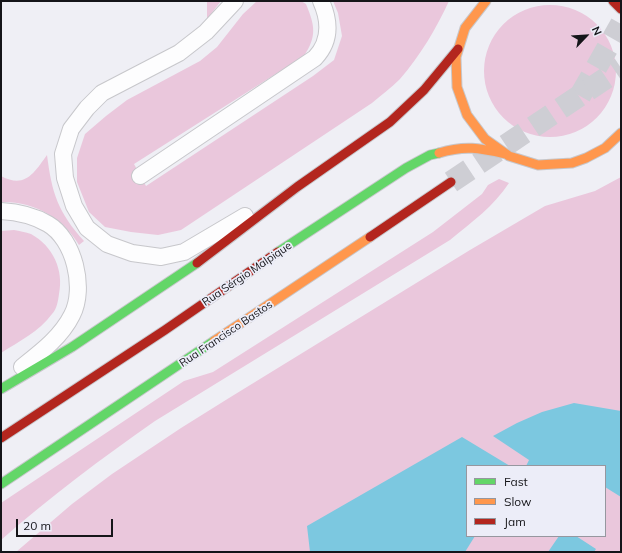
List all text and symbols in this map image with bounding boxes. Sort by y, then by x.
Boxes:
north arrow [566,16,606,56]
text: N [589,24,605,38]
street label: Rua Sérgio Malpique [200,239,294,309]
street label: Rua Francisco Bastos [177,298,275,370]
legend [466,465,606,537]
text: Fast [504,474,528,489]
text: Slow [504,494,532,509]
scale bar [18,511,115,537]
text: Jam [504,514,526,529]
text: 20 m [23,518,51,533]

